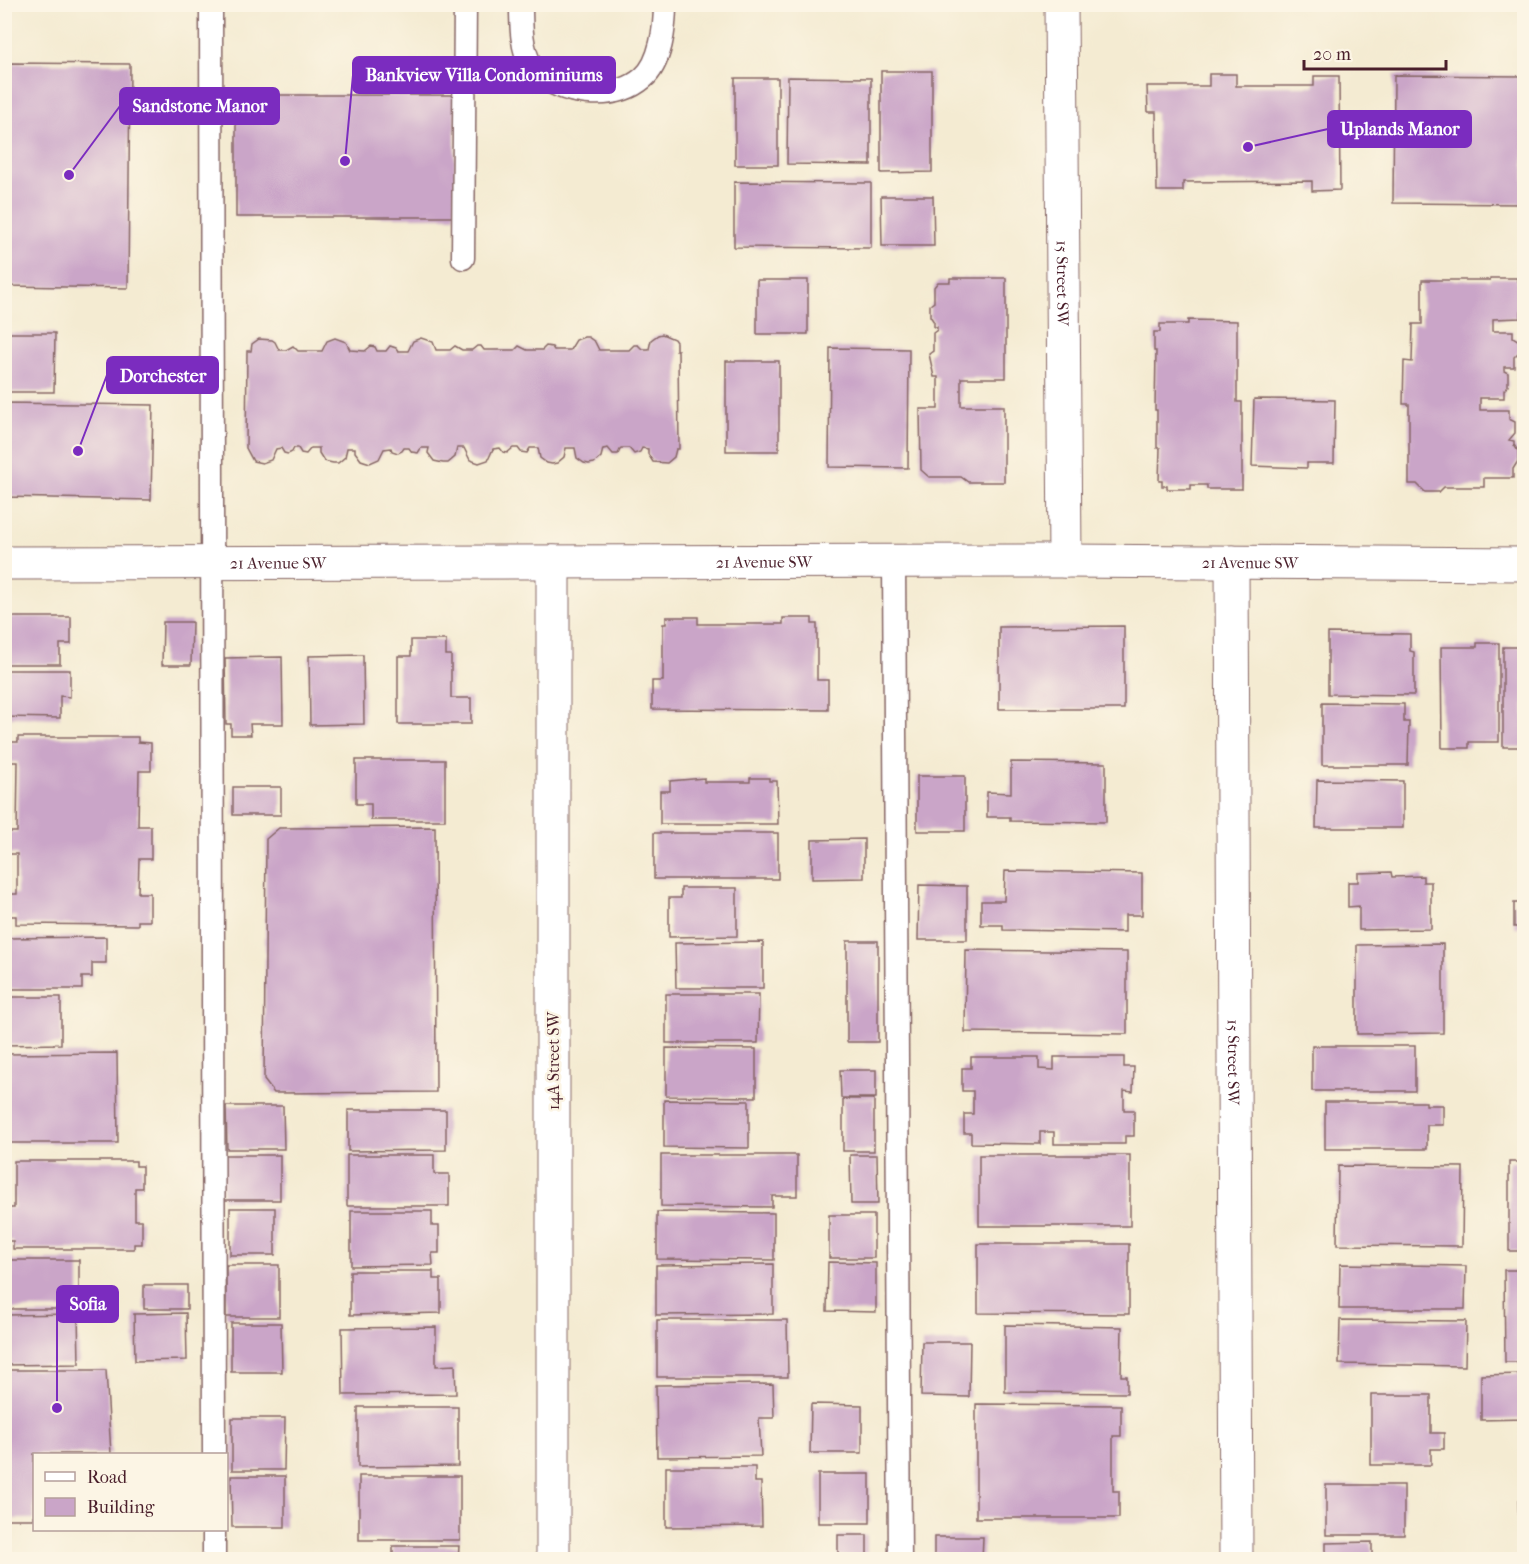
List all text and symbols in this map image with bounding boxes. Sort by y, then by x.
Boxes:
scale bar [1304,33,1446,71]
text: 20 m [1313,44,1351,65]
callout: Bankview Villa Condominiums [353,57,615,93]
text: Bankview Villa Condominiums [365,65,603,86]
callout: Sandstone Manor [120,88,279,124]
text: Sandstone Manor [133,96,268,117]
callout: Uplands Manor [1328,111,1471,147]
text: Uplands Manor [1339,119,1460,140]
street label: 15 Street SW [1053,240,1072,327]
callout: Dorchester [107,357,218,393]
text: Dorchester [120,366,207,387]
street label: 21 Avenue SW [716,552,814,572]
street label: 21 Avenue SW [230,553,328,573]
street label: 21 Avenue SW [1202,553,1300,573]
street label: 14A Street SW [544,1010,563,1110]
street label: 15 Street SW [1224,1019,1243,1106]
callout: Sofia [57,1286,118,1322]
text: Sofia [70,1294,107,1315]
legend [33,1453,228,1531]
text: Road [87,1467,127,1488]
text: Building [87,1497,155,1518]

